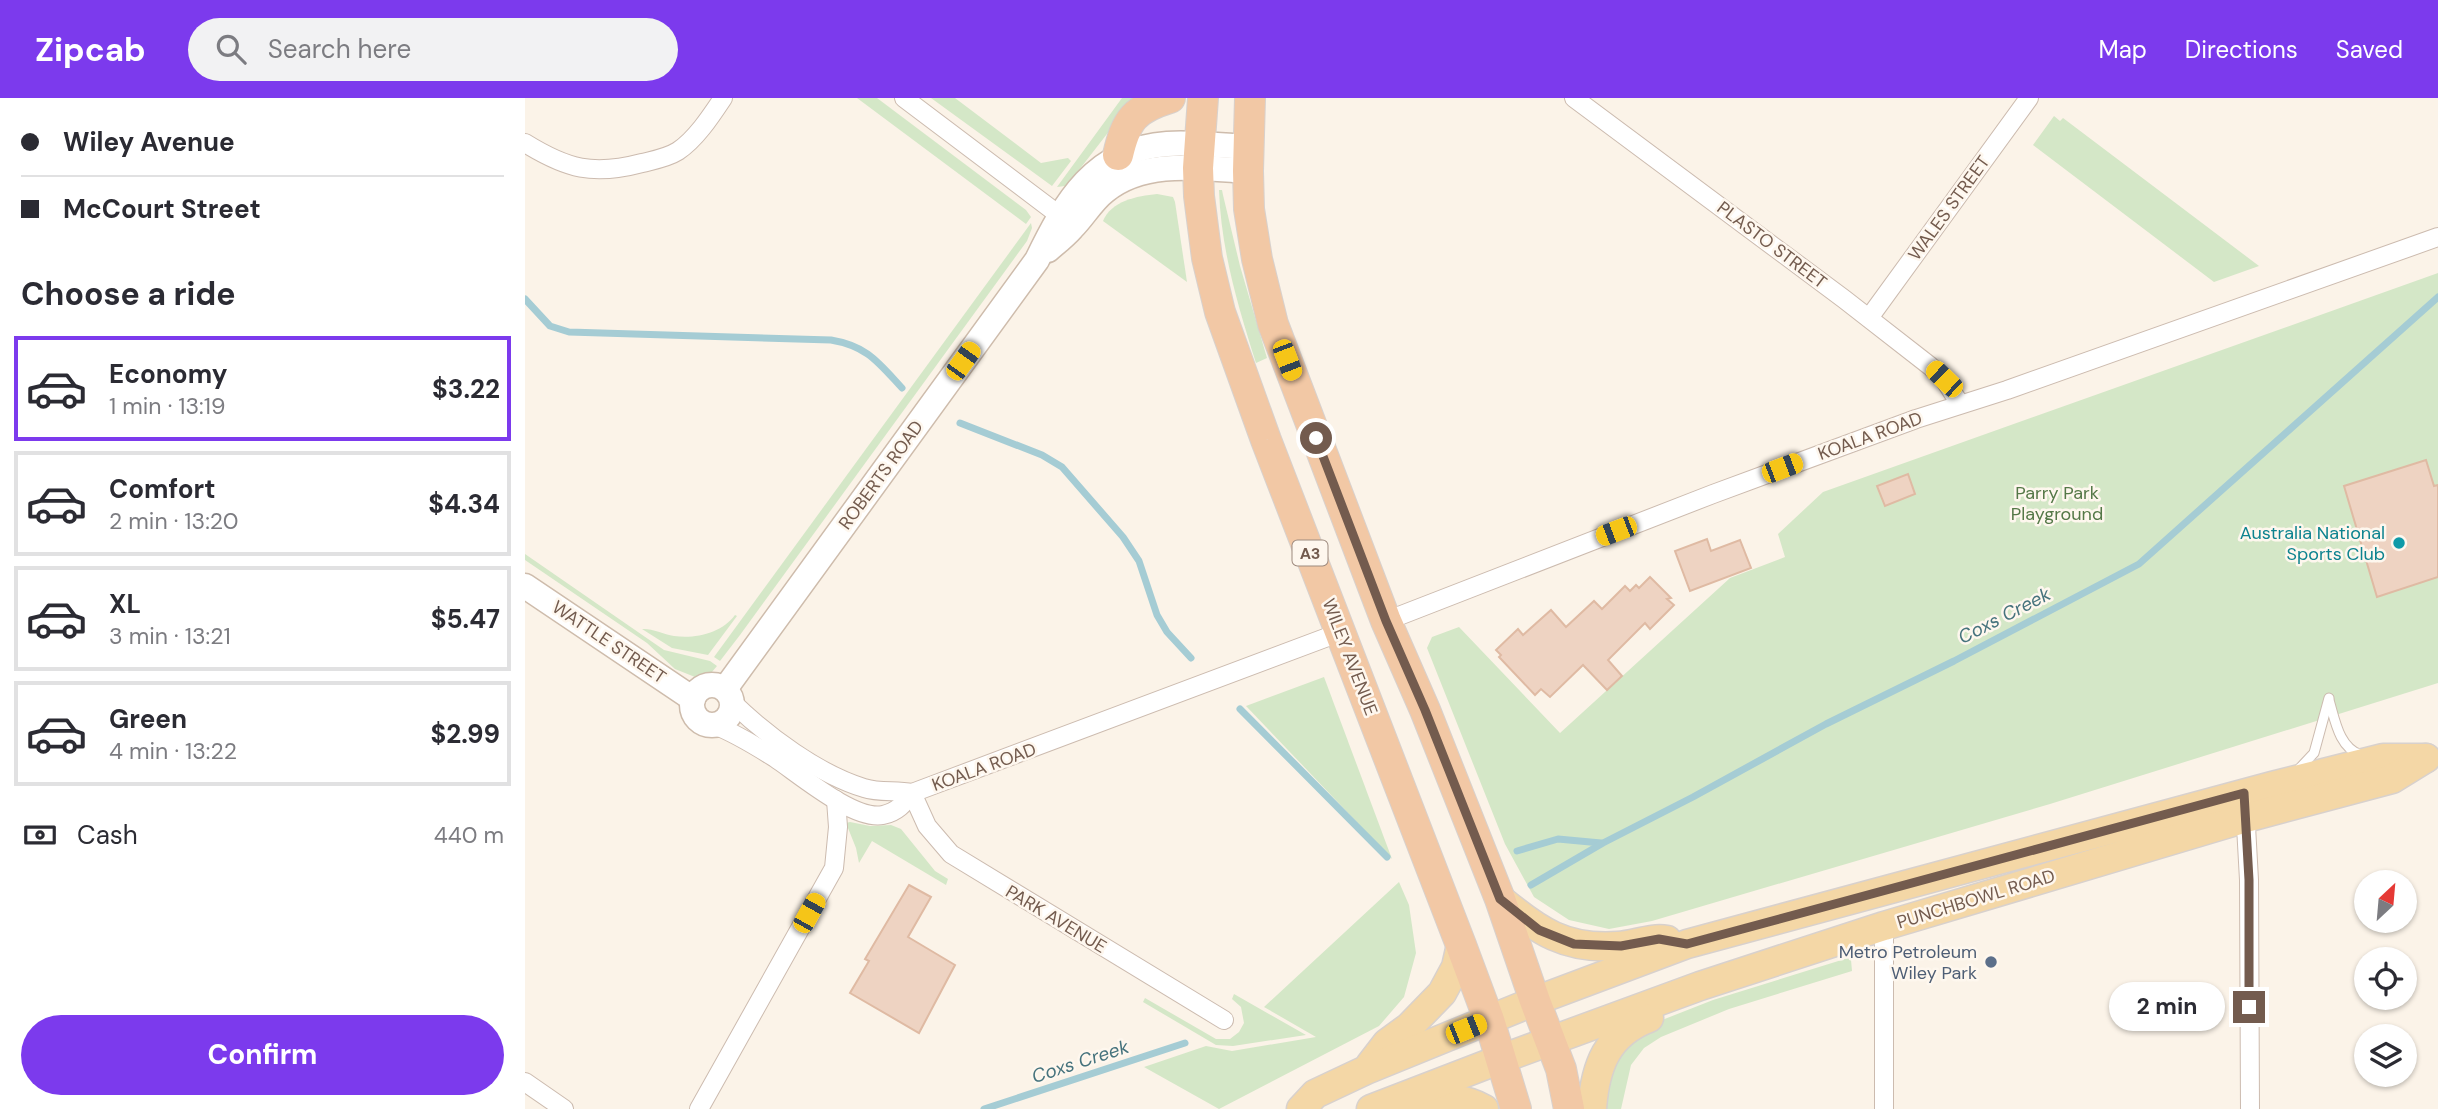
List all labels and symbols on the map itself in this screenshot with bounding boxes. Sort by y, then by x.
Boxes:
street label: WALES STREET [1903,151,1995,265]
street label: PLASTO STREET [1712,196,1832,294]
car [1270,337,1305,383]
car [943,338,984,384]
car [1922,357,1967,401]
street label: KOALA ROAD [1815,406,1925,466]
street label: ROBERTS ROAD [833,416,929,534]
route start [1300,422,1332,454]
car [1759,451,1806,485]
park label: Parry Park Playground [2011,481,2103,526]
car [1593,514,1640,548]
place label: Australia National Sports Club [2240,521,2385,566]
marker: Australia National Sports Club [2391,535,2407,551]
road number: A3 [1293,540,1327,566]
water label: Coxs Creek [1954,581,2055,649]
street label: WATTLE STREET [547,595,671,689]
street label: WILEY AVENUE [1317,595,1383,719]
street label: KOALA ROAD [929,737,1039,797]
street label: PUNCHBOWL ROAD [1894,864,2058,934]
north arrow [2354,870,2417,933]
street label: PARK AVENUE [1001,879,1111,959]
car [790,890,829,936]
place label: Metro Petroleum Wiley Park [1839,940,1977,985]
marker: Metro Petroleum Wiley Park [1983,954,1999,970]
callout: 2 min [2109,982,2225,1032]
route end [2233,991,2265,1023]
car [1443,1011,1490,1047]
water label: Coxs Creek [1028,1034,1132,1089]

